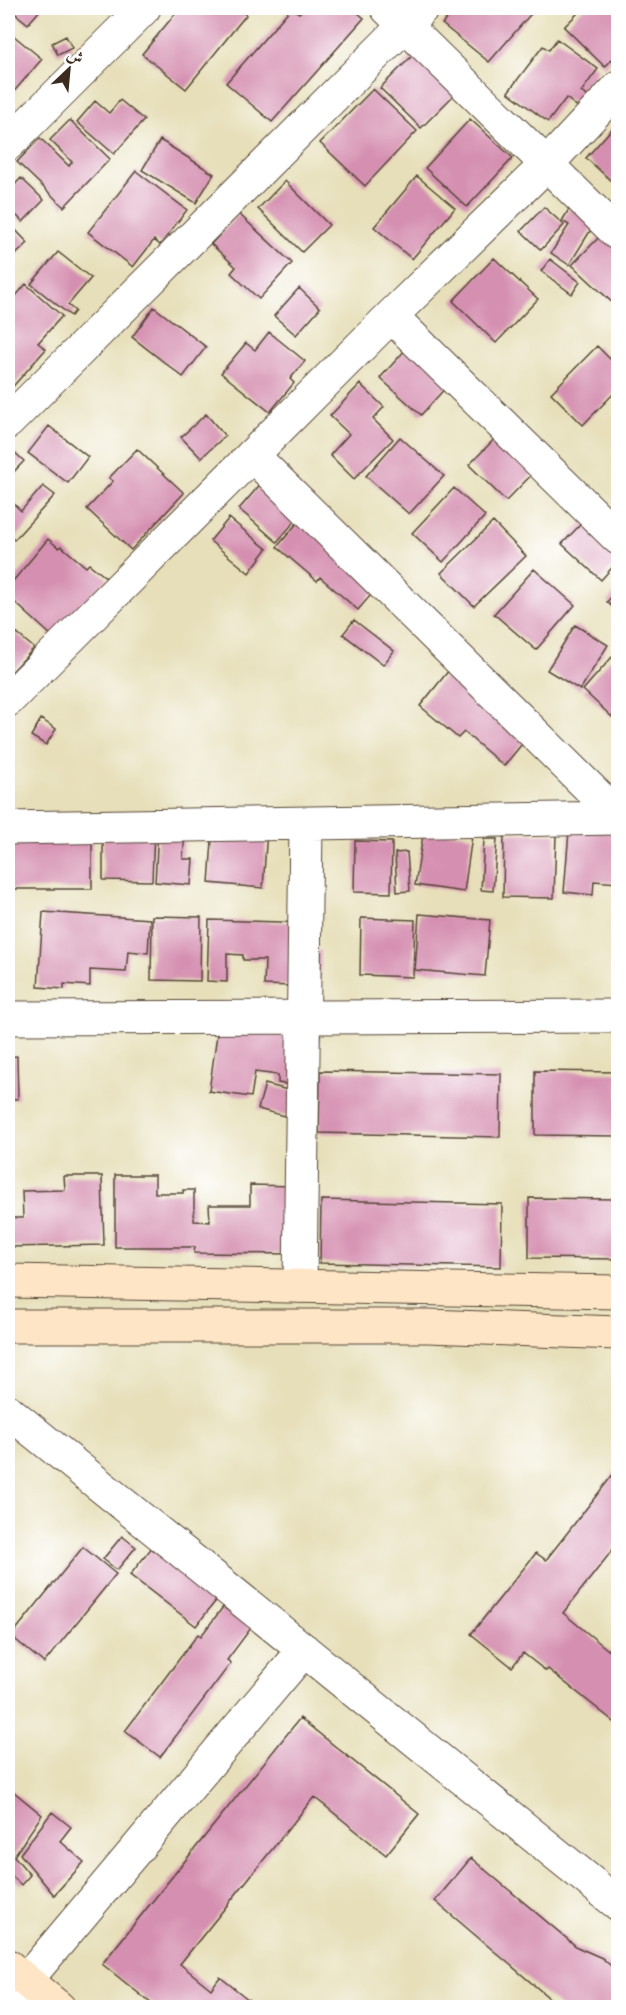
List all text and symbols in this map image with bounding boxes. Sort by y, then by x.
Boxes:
north arrow [39,39,99,99]
text: ش [64,44,87,68]

